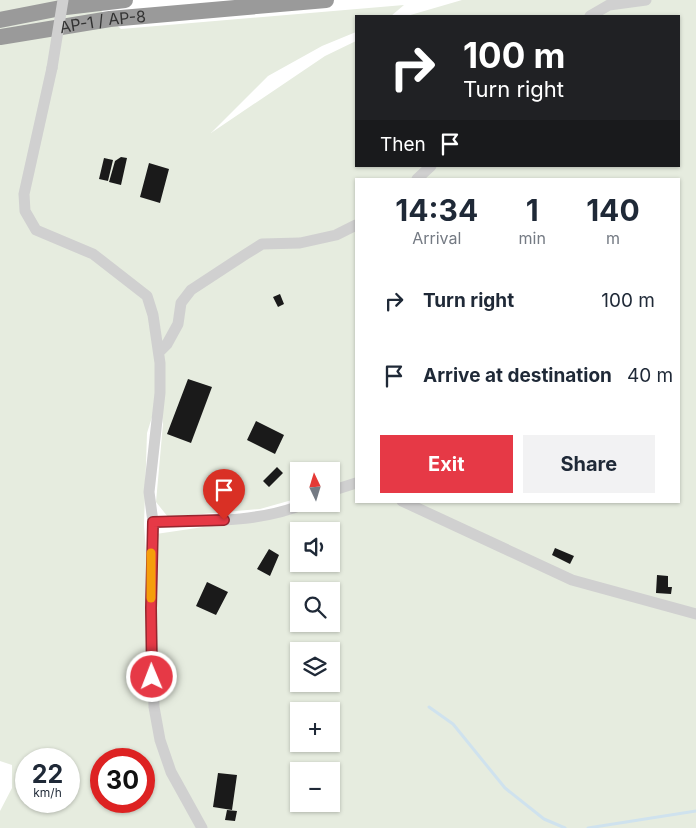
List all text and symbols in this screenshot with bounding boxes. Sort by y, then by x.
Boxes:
street label: AP-1 / AP-8 [58,6,147,37]
text: 100 m [463,34,566,76]
icon: right [380,35,445,100]
text: Turn right [463,76,564,102]
icon: arrive [436,130,464,158]
text: Then [380,133,426,156]
text: 14:34 [395,192,478,228]
text: 1 [526,192,539,228]
text: 140 [586,192,640,228]
text: Arrival [412,228,461,248]
text: min [519,228,546,248]
text: m [606,228,620,248]
icon: right [380,287,408,315]
text: Turn right [423,289,514,312]
text: 100 m [601,289,655,312]
icon: arrive [380,362,408,390]
text: Arrive at destination [423,364,612,387]
text: 40 m [627,364,673,387]
button: Exit [380,435,513,493]
button: Share [523,435,655,493]
north arrow [290,462,340,512]
map controls [290,462,340,812]
pin [203,469,245,520]
icon: arrive [210,476,238,504]
button: sound [290,522,340,572]
button: search [290,582,340,632]
button: layers [290,642,340,692]
position arrow [125,650,177,702]
button: + [290,702,340,752]
speed limit sign: 30 [90,748,155,813]
text: 22 [32,759,63,789]
button: − [290,762,340,812]
text: km/h [33,785,62,800]

